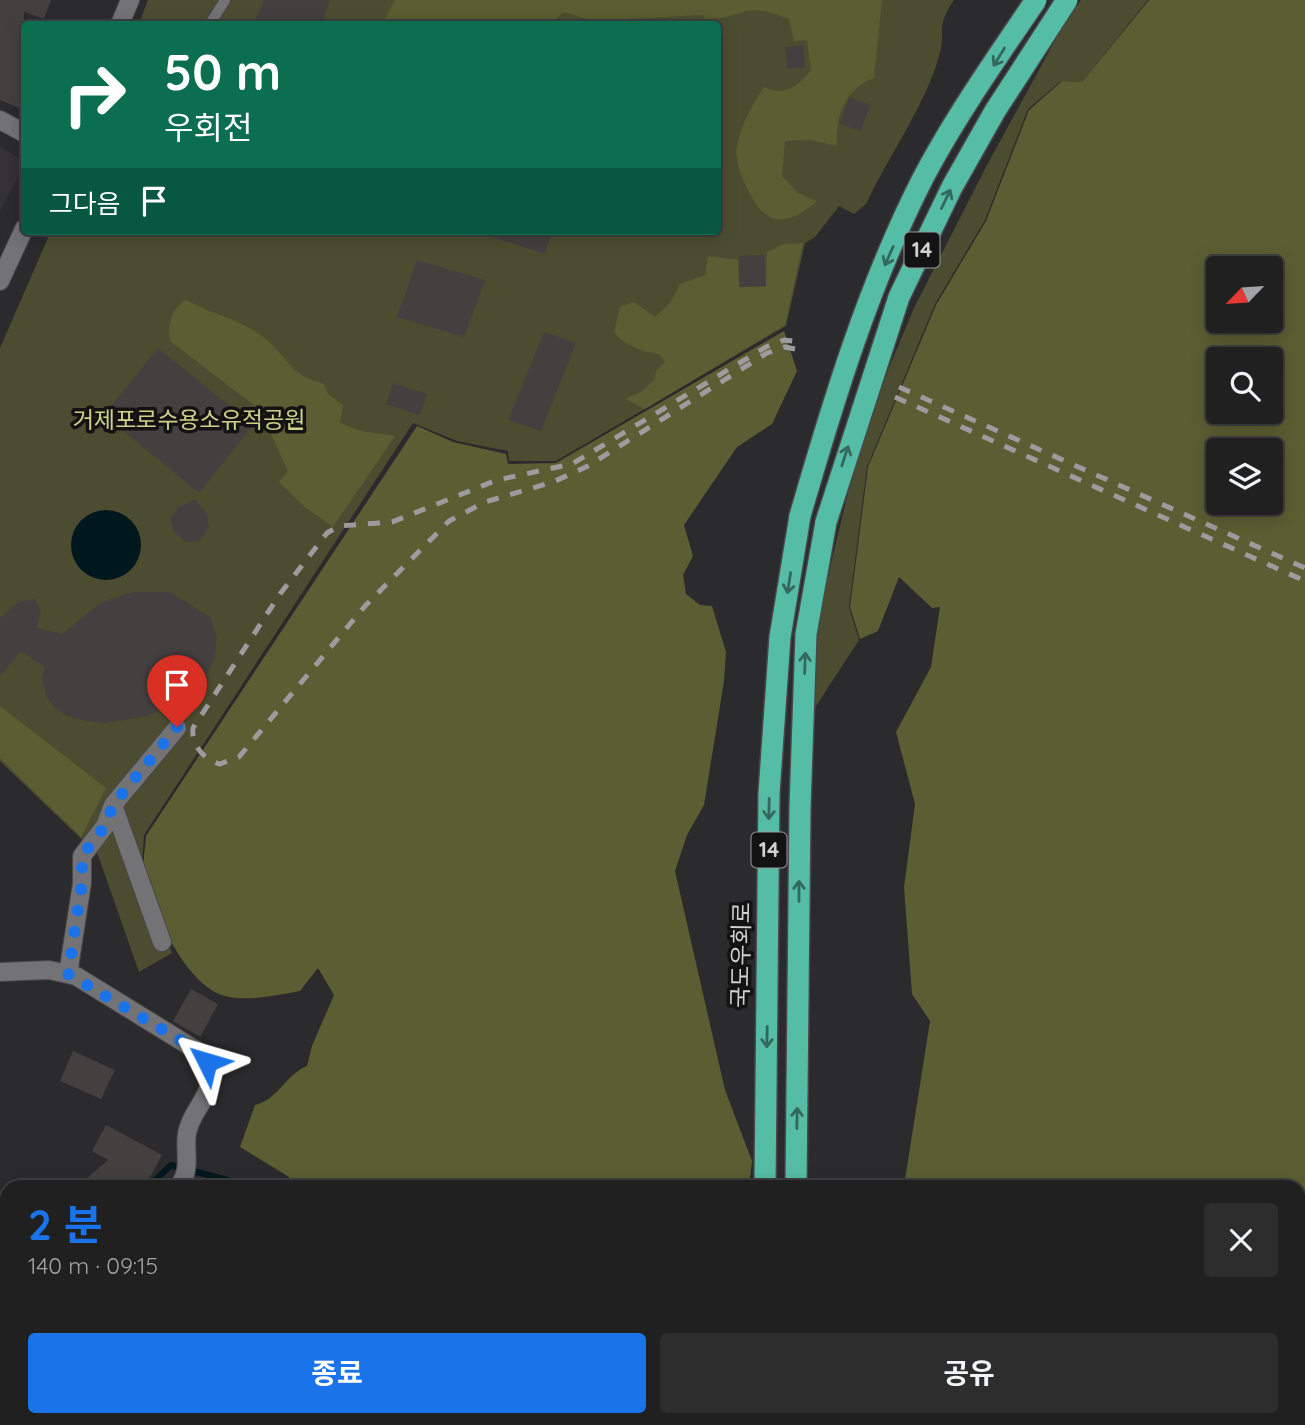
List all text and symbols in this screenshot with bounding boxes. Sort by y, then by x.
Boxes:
text: 50 m [164,41,281,102]
one-way arrow [992,47,1006,67]
icon: right [49,49,140,140]
text: 우회전 [164,107,252,147]
icon: arrive [135,182,173,220]
text: 그다음 [49,187,121,220]
one-way arrow [940,189,954,210]
road number: 14 [904,232,940,268]
one-way arrow [882,244,895,266]
north arrow [1206,256,1283,332]
map controls [1206,256,1283,515]
button: search [1206,347,1283,424]
park label: 거제포로수용소유적공원 [73,405,305,434]
button: layers [1206,438,1283,515]
one-way arrow [839,445,852,467]
one-way arrow [782,571,795,594]
one-way arrow [798,652,812,675]
pin [147,655,207,727]
icon: arrive [158,666,196,704]
one-way arrow [762,798,776,821]
road number: 14 [752,832,786,868]
one-way arrow [792,880,806,903]
street label: 국도우회로 [725,902,756,1008]
position arrow [170,1025,244,1099]
one-way arrow [760,1025,773,1048]
one-way arrow [790,1107,804,1130]
text: 2 분 [28,1198,102,1251]
button: close [1204,1203,1278,1277]
text: 140 m · 09:15 [28,1251,158,1280]
button: 종료 [28,1333,646,1413]
button: 공유 [660,1333,1278,1413]

